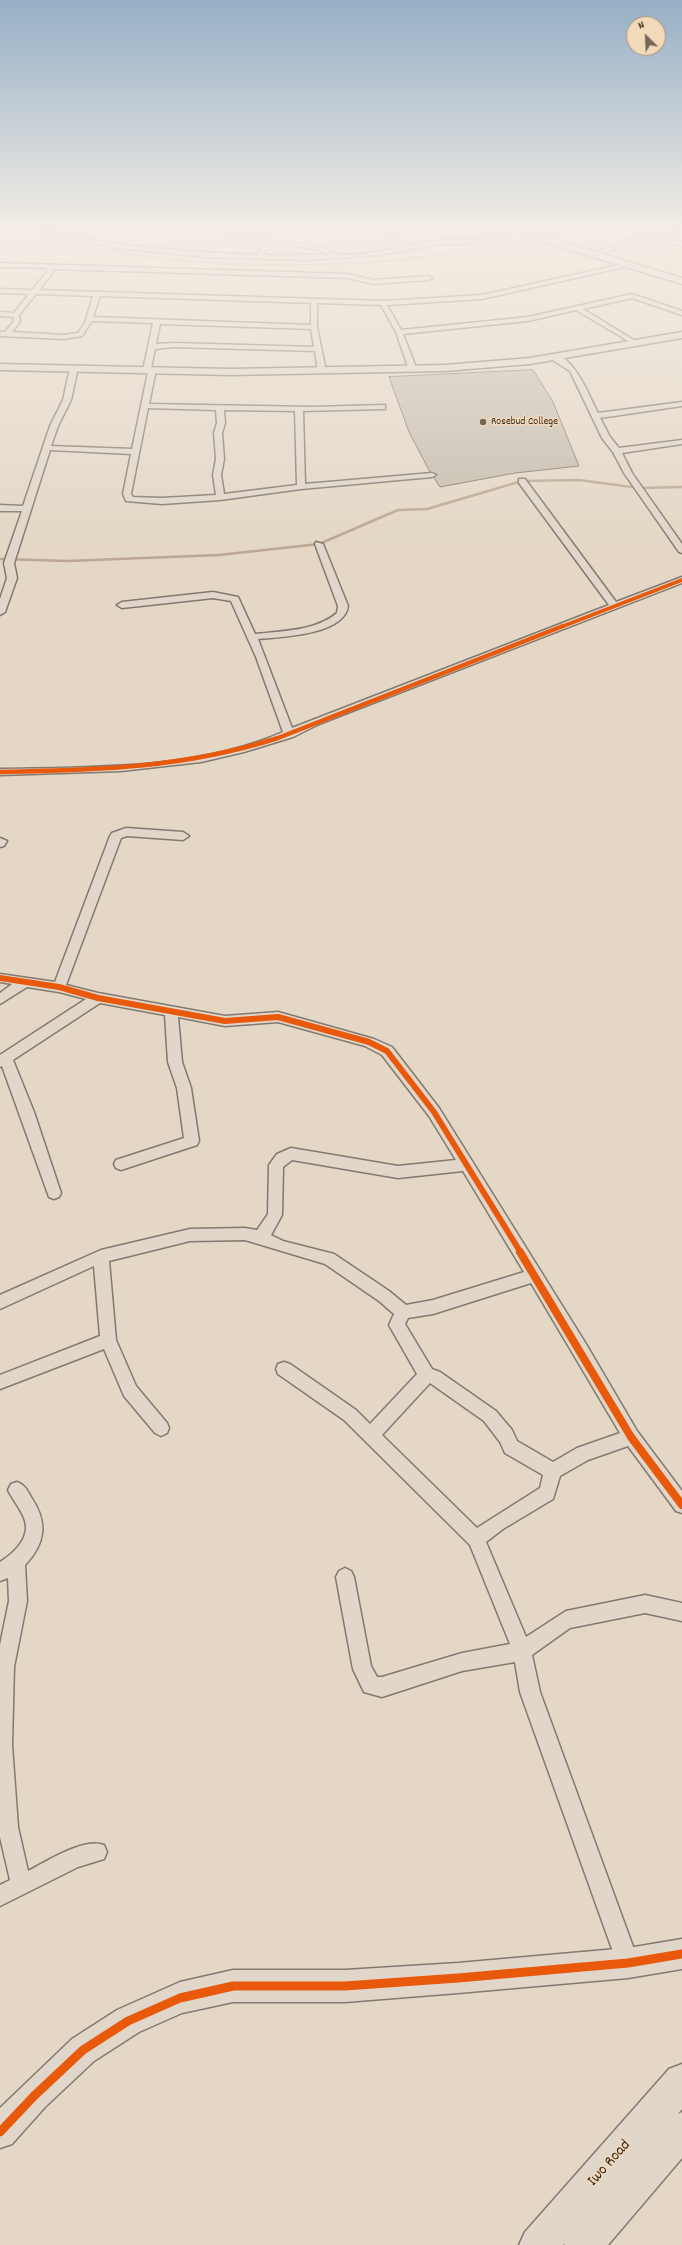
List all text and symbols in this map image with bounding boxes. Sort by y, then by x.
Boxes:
north arrow [626,16,666,56]
text: N [636,18,647,34]
place label: Rosebud College [491,415,558,429]
marker: Rosebud College [478,417,488,427]
street label: Iwo Road [584,2137,636,2191]

